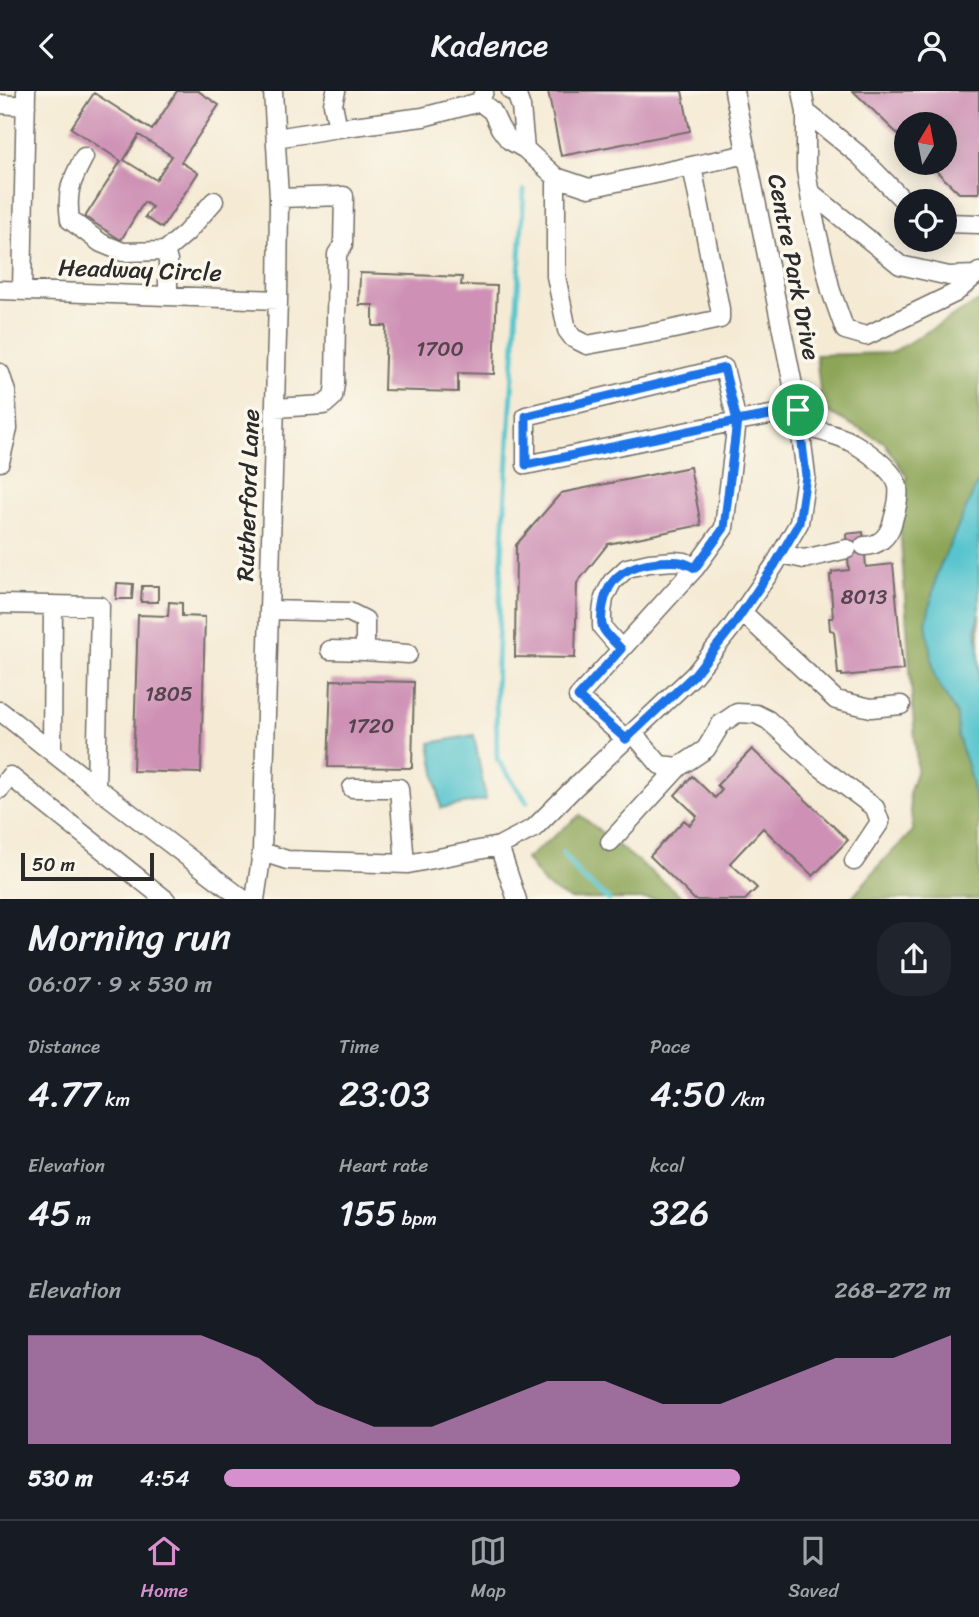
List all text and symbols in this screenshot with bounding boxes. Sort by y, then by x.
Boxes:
text: Kadence [431,17,548,74]
icon: back [28,27,66,65]
icon: person [913,27,951,65]
north arrow [894,112,957,175]
map controls [894,112,957,252]
street label: Centre Park Drive [755,170,833,364]
button: locate [894,189,957,252]
street label: Headway Circle [57,246,223,294]
house number: 1700 [416,330,464,368]
pin [768,380,828,440]
icon: arrive [779,391,817,429]
street label: Rutherford Lane [224,408,272,582]
house number: 8013 [841,578,888,616]
house number: 1805 [145,675,193,713]
house number: 1720 [348,707,394,745]
text: 50 m [32,848,75,881]
scale bar [21,851,154,882]
text: Morning run [28,904,231,971]
button: share [877,922,951,996]
text: 06:07 · 9 × 530 m [28,964,212,1005]
text: Distance [28,1030,100,1063]
text: Time [339,1030,379,1063]
text: Pace [650,1030,690,1063]
text: 4.77 [28,1063,100,1125]
text: 23:03 [339,1063,430,1125]
text: 4:50 [650,1063,726,1125]
text: km [100,1083,130,1116]
text: /km [726,1083,765,1116]
text: Elevation [28,1149,105,1182]
text: Heart rate [339,1149,428,1182]
text: kcal [650,1149,685,1182]
text: 45 [28,1182,71,1244]
text: 155 [339,1182,397,1244]
text: 326 [650,1182,709,1244]
text: m [71,1202,91,1235]
text: bpm [397,1202,437,1235]
text: Elevation [28,1270,121,1311]
text: 268–272 m [834,1270,951,1311]
text: 530 m [28,1458,93,1499]
text: 4:54 [140,1458,190,1499]
tab: Home [141,1532,188,1607]
tab: Map [469,1532,507,1607]
tab: Saved [788,1532,838,1607]

